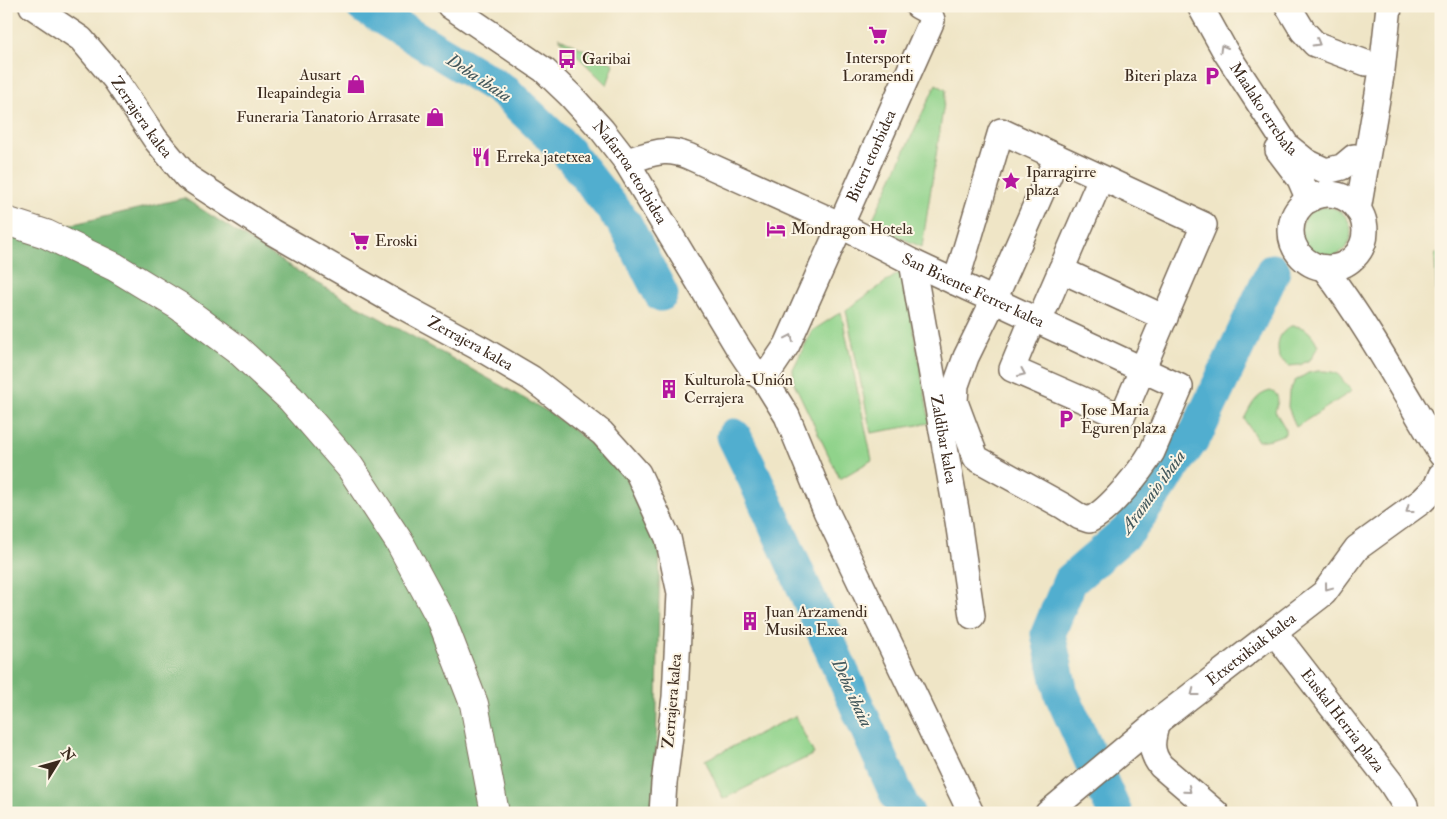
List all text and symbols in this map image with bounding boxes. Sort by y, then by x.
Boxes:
supermarket icon: Intersport Loramendi [867,24,889,46]
one-way arrow [1312,37,1321,47]
one-way arrow [1220,45,1230,54]
water label: Deba ibaia [441,48,516,107]
bus stop icon: Garibai [556,48,578,70]
place label: Intersport Loramendi [842,48,914,86]
place label: Garibai [582,49,631,69]
street label: Maalako errebala [1225,59,1301,160]
place label: Ausart Ileapaindegia [257,65,341,104]
parking icon: Biteri plaza [1201,65,1223,87]
place label: Biteri plaza [1124,66,1197,87]
street label: Zerrajera kalea [106,73,177,162]
shop icon: Ausart Ileapaindegia [345,73,367,95]
shop icon: Funeraria Tanatorio Arrasate [424,106,446,128]
place label: Funeraria Tanatorio Arrasate [236,107,420,127]
street label: Biteri etorbidea [842,107,901,205]
street label: Nafarroa etorbidea [588,116,672,228]
restaurant icon: Erreka jatetxea [470,146,492,168]
place label: Erreka jatetxea [496,147,592,167]
place label: Iparragirre plaza [1025,162,1097,201]
place icon: Iparragirre plaza [1000,170,1022,192]
hotel icon: Mondragon Hotela [765,218,787,240]
place label: Mondragon Hotela [791,219,913,239]
supermarket icon: Eroski [349,230,371,252]
place label: Eroski [375,231,418,251]
street label: San Bixente Ferrer kalea [899,249,1048,332]
street label: Zerrajera kalea [424,312,517,375]
one-way arrow [784,334,794,343]
one-way arrow [1017,367,1026,378]
place label: Kulturola-Unión Cerrajera [684,370,793,408]
building icon: Kulturola-Unión Cerrajera [658,378,680,400]
street label: Zaldibar kalea [926,393,961,486]
place label: Jose Maria Eguren plaza [1080,400,1166,439]
parking icon: Jose Maria Eguren plaza [1055,408,1077,430]
water label: Aramaio ibaia [1114,446,1191,540]
one-way arrow [1406,505,1415,513]
one-way arrow [1325,581,1333,590]
place label: Juan Arzamendi Musika Exea [764,602,867,640]
street label: Etxetxikiak kalea [1202,608,1300,690]
building icon: Juan Arzamendi Musika Exea [739,610,761,632]
street label: Zerrajera kalea [658,652,686,749]
water label: Deba ibaia [826,654,878,731]
street label: Euskal Herria plaza [1296,665,1389,777]
one-way arrow [1191,688,1200,696]
north arrow [32,736,82,786]
text: N [57,744,79,765]
one-way arrow [1183,784,1192,793]

